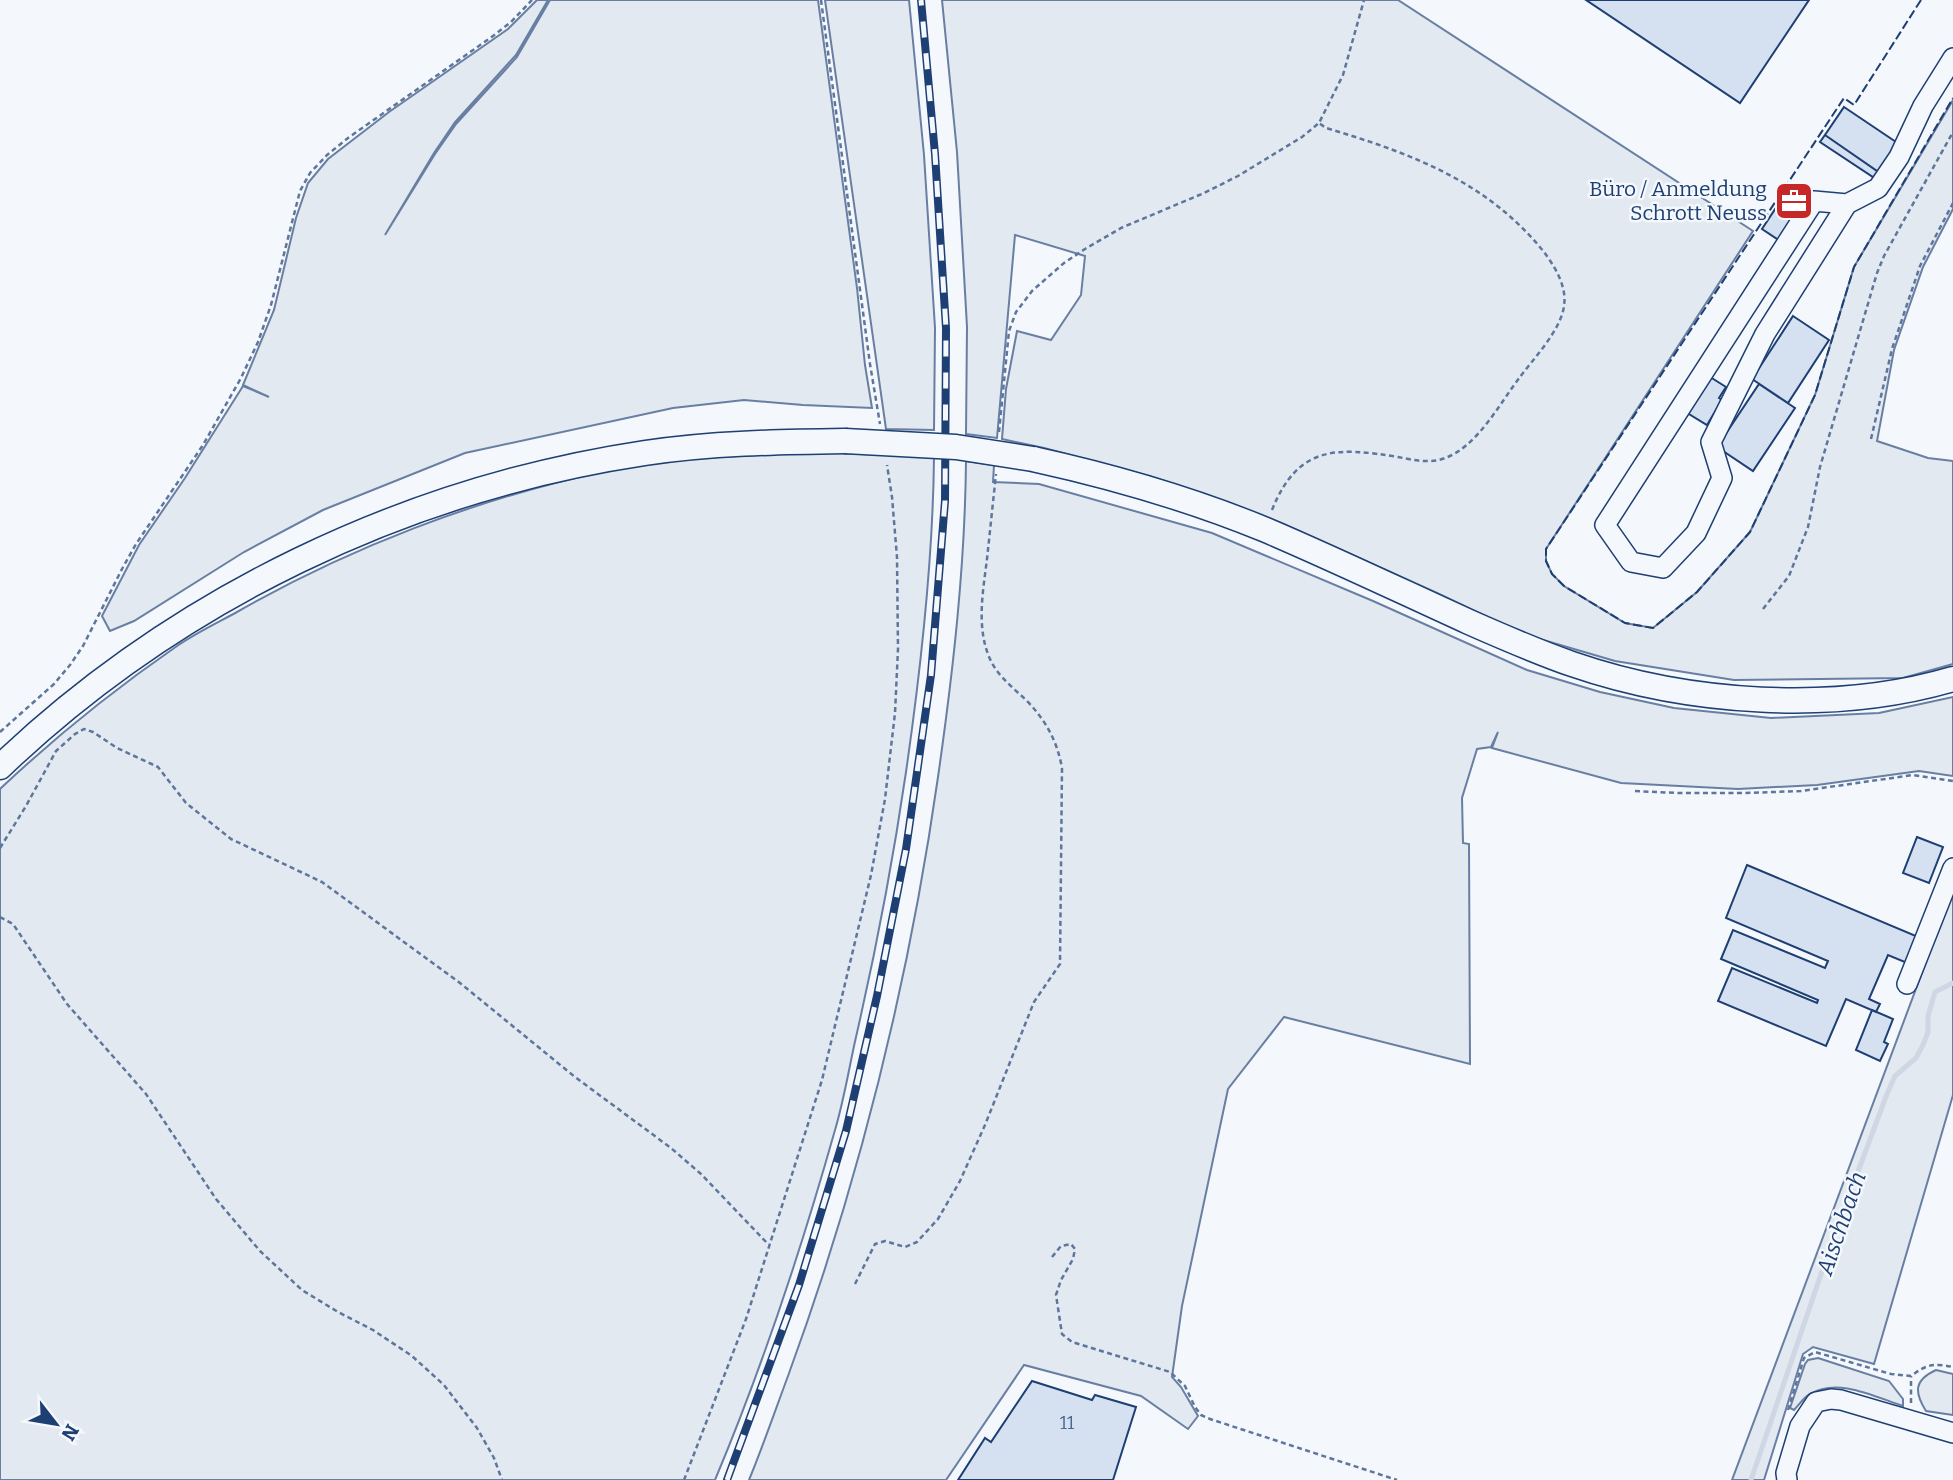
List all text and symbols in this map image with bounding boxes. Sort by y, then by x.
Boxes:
place label: Büro / Anmeldung Schrott Neuss [1589,176,1767,226]
office icon: Büro / Anmeldung Schrott Neuss [1773,180,1815,222]
water label: Aischbach [1810,1168,1872,1279]
north arrow [21,1389,91,1459]
house number: 11 [1060,1412,1075,1434]
text: N [56,1420,84,1445]

